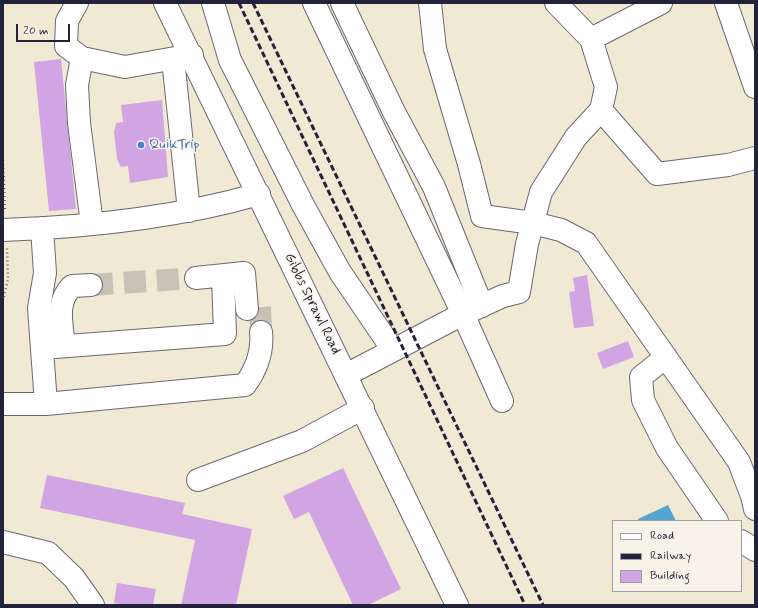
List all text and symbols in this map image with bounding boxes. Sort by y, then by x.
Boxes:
scale bar [18,16,72,42]
text: 20 m [23,23,49,39]
place label: QuikTrip [149,137,199,153]
marker: QuikTrip [136,140,146,150]
street label: Gibbs Sprawl Road [280,251,344,357]
legend [612,520,742,592]
text: Road [650,528,674,544]
text: Railway [650,548,691,564]
text: Building [650,568,690,584]

